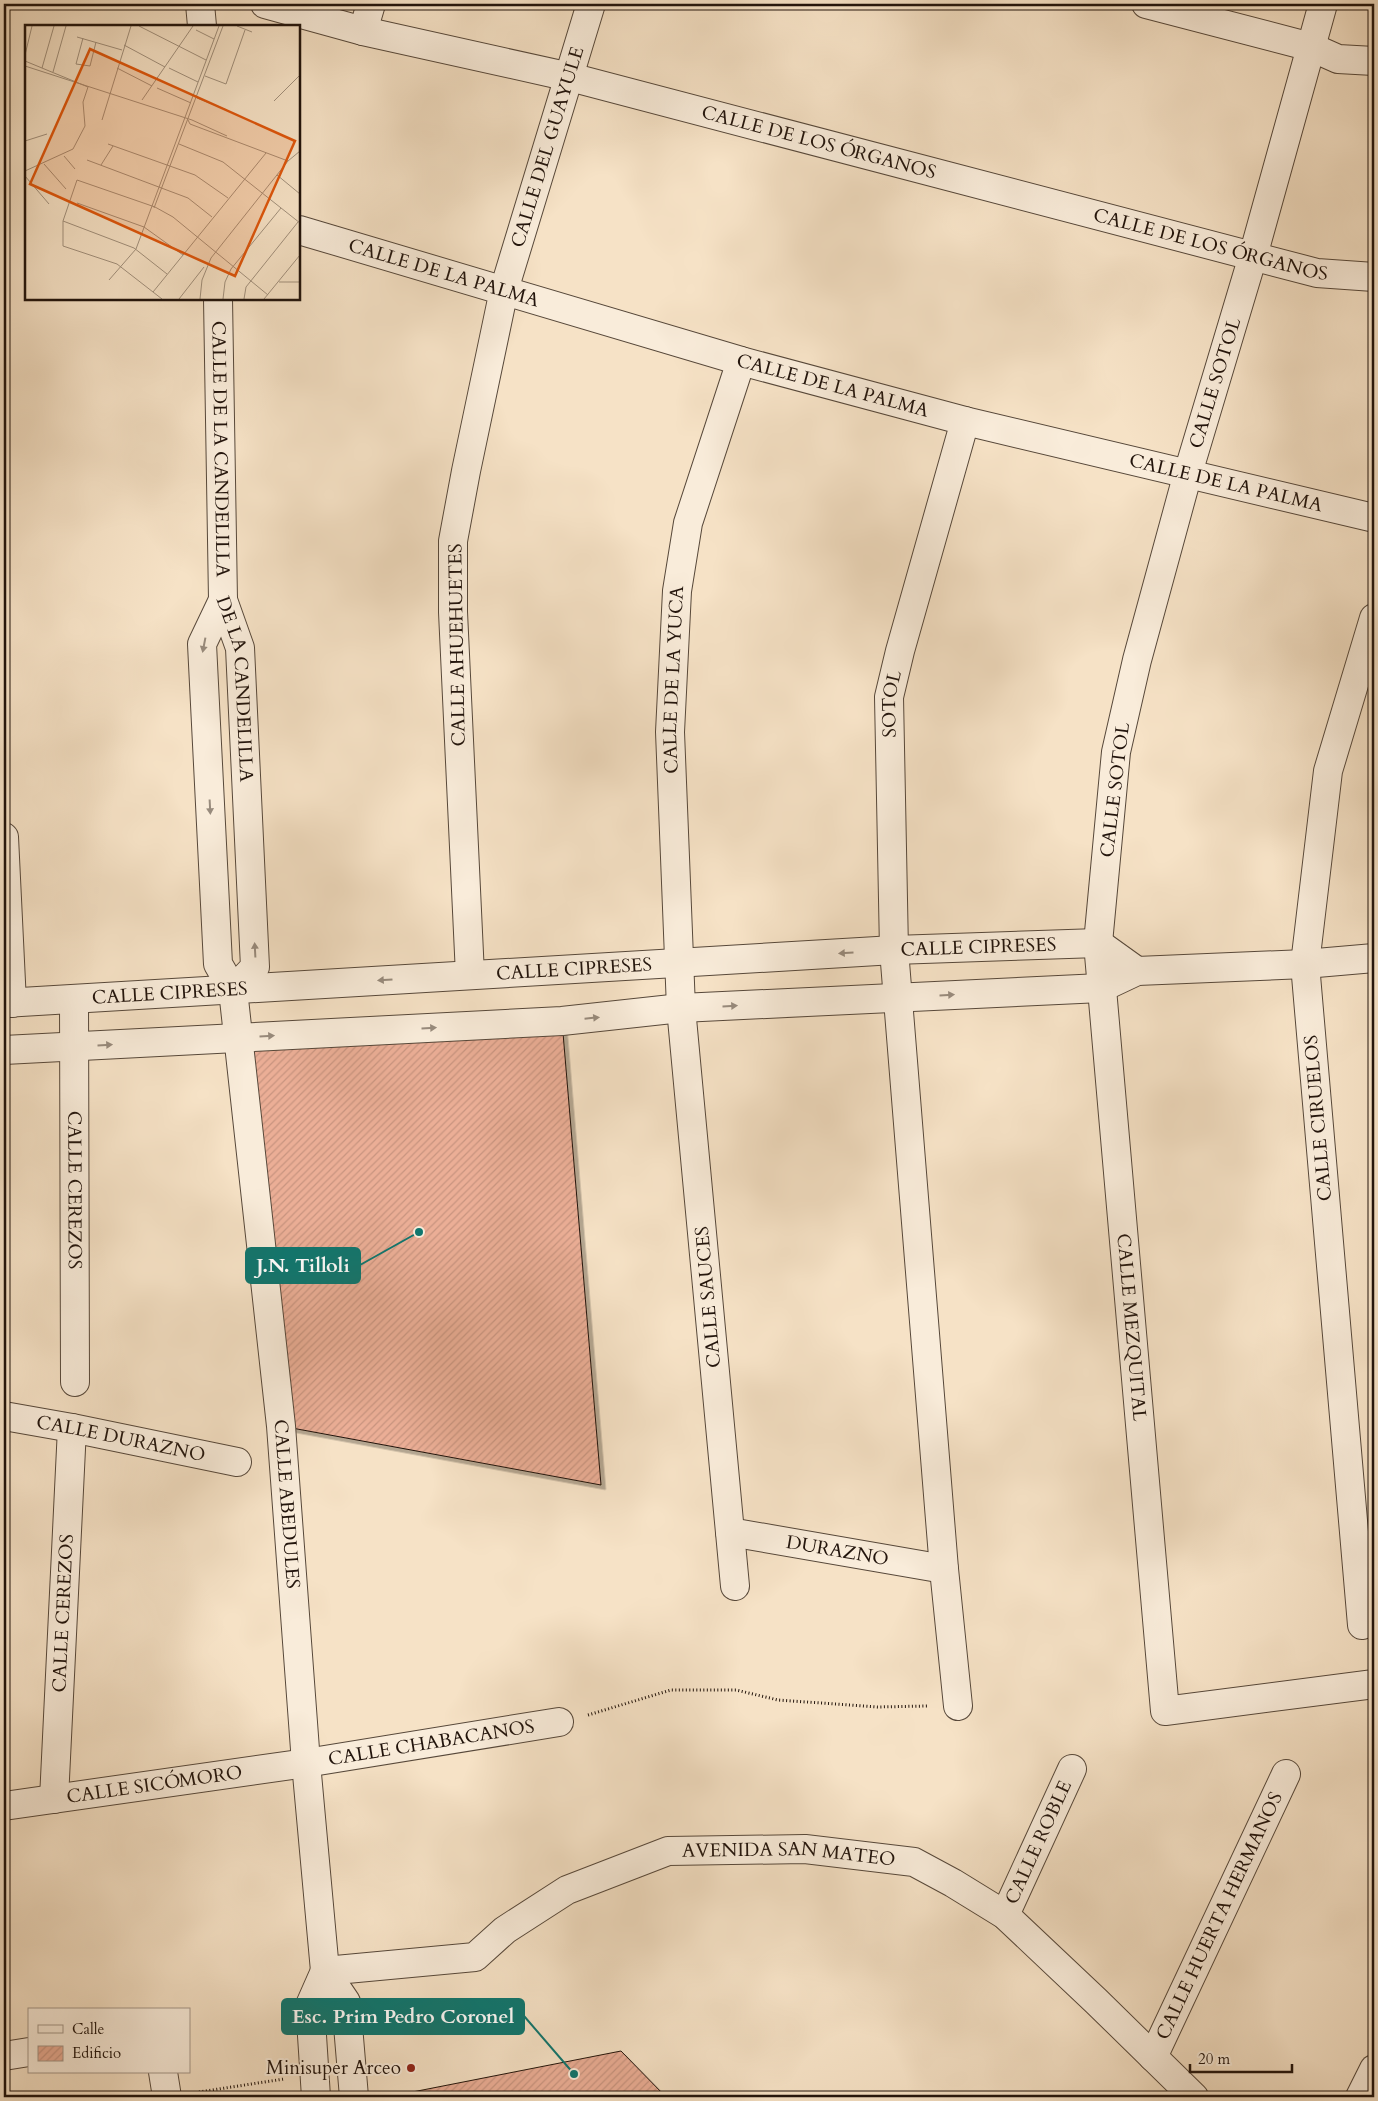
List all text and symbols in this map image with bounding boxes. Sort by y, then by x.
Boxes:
inset map [25,25,300,300]
street label: CALLE DEL GUAYULE [505,43,590,251]
street label: CALLE DE LOS ÓRGANOS [699,99,939,186]
street label: CALLE DE LOS ÓRGANOS [1091,202,1329,287]
street label: CALLE DE LA PALMA [345,232,543,314]
street label: CALLE SOTOL [1183,314,1247,452]
street label: CALLE DE LA CANDELILLA [205,321,236,578]
street label: CALLE DE LA PALMA [734,347,932,424]
street label: CALLE DE LA PALMA [1127,447,1326,518]
street label: CALLE AHUEHUETES [442,543,472,747]
street label: CALLE DE LA YUCA [657,585,690,774]
street label: DE LA CANDELILLA [210,593,259,783]
one-way arrow [199,637,207,653]
street label: SOTOL [876,667,908,738]
street label: CALLE SOTOL [1094,721,1136,859]
one-way arrow [206,799,214,815]
street label: CALLE CIPRESES [900,931,1057,963]
one-way arrow [250,942,258,958]
one-way arrow [837,950,853,958]
street label: CALLE CIPRESES [495,951,653,987]
street label: CALLE CIPRESES [91,976,248,1011]
one-way arrow [377,977,393,985]
one-way arrow [939,991,955,999]
one-way arrow [722,1002,738,1010]
one-way arrow [584,1014,600,1022]
one-way arrow [422,1023,438,1031]
one-way arrow [259,1032,275,1040]
street label: CALLE CIRUELOS [1298,1034,1338,1202]
one-way arrow [97,1041,113,1049]
street label: CALLE CEREZOS [61,1111,88,1269]
street label: CALLE SAUCES [689,1225,727,1369]
street label: CALLE MEZQUITAL [1110,1232,1153,1423]
callout: J.N. Tilloli [246,1248,360,1283]
text: J.N. Tilloli [253,1252,350,1279]
street label: CALLE DURAZNO [34,1409,208,1468]
street label: CALLE ABEDULES [268,1418,306,1590]
street label: DURAZNO [784,1529,891,1572]
street label: CALLE CEREZOS [46,1533,80,1693]
street label: CALLE CHABACANOS [326,1713,536,1772]
street label: CALLE SICÓMORO [65,1759,244,1810]
street label: CALLE ROBLE [999,1776,1078,1908]
street label: CALLE HUERTA HERMANOS [1150,1788,1289,2044]
street label: AVENIDA SAN MATEO [682,1836,897,1873]
callout: Esc. Prim Pedro Coronel [282,1999,524,2034]
text: Esc. Prim Pedro Coronel [292,2003,515,2030]
legend [28,2008,190,2074]
text: Calle [72,2019,105,2039]
scale bar [1190,2041,1293,2073]
text: Edificio [72,2043,121,2063]
text: 20 m [1198,2049,1230,2069]
place label: Minisuper Arceo [266,2055,401,2081]
marker: Minisuper Arceo [405,2062,417,2074]

